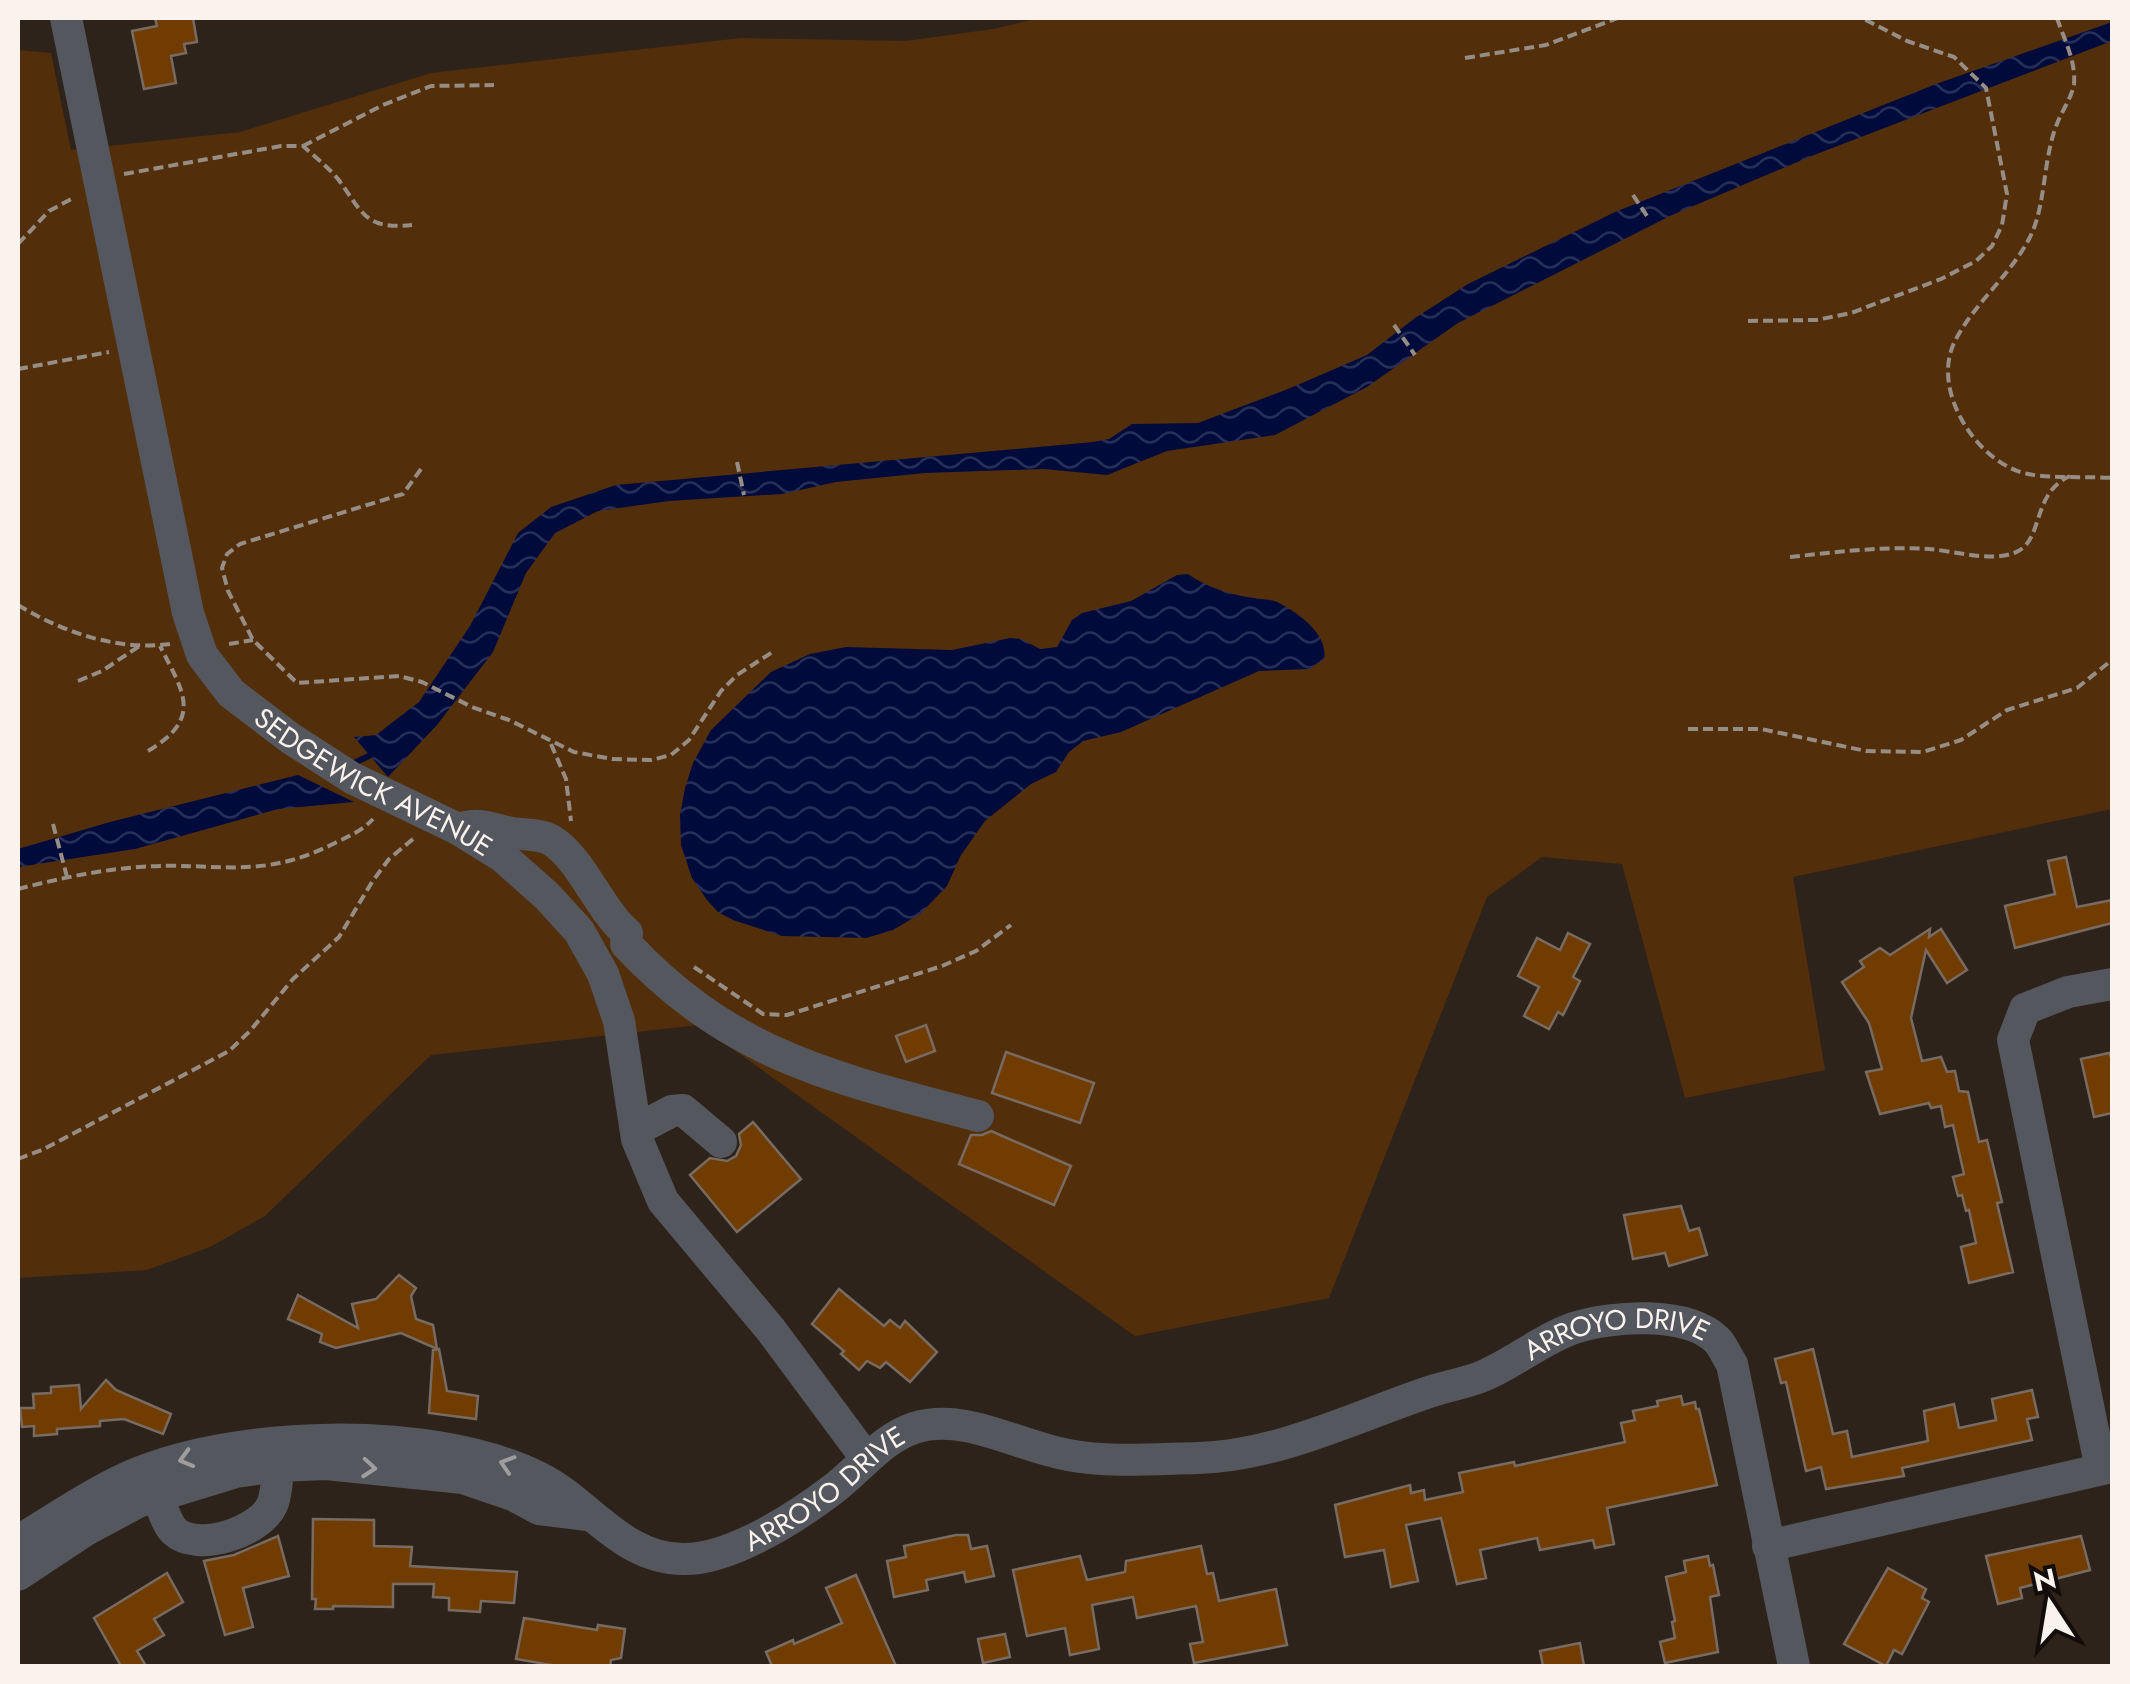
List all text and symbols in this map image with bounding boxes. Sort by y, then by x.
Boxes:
street label: SEDGEWICK AVENUE [246,697,501,866]
street label: ARROYO DRIVE [1515,1298,1717,1370]
street label: ARROYO DRIVE [737,1415,913,1561]
one-way arrow [178,1447,195,1468]
one-way arrow [499,1455,516,1476]
one-way arrow [361,1457,377,1479]
north arrow [2000,1554,2100,1654]
text: N [2030,1558,2060,1602]

